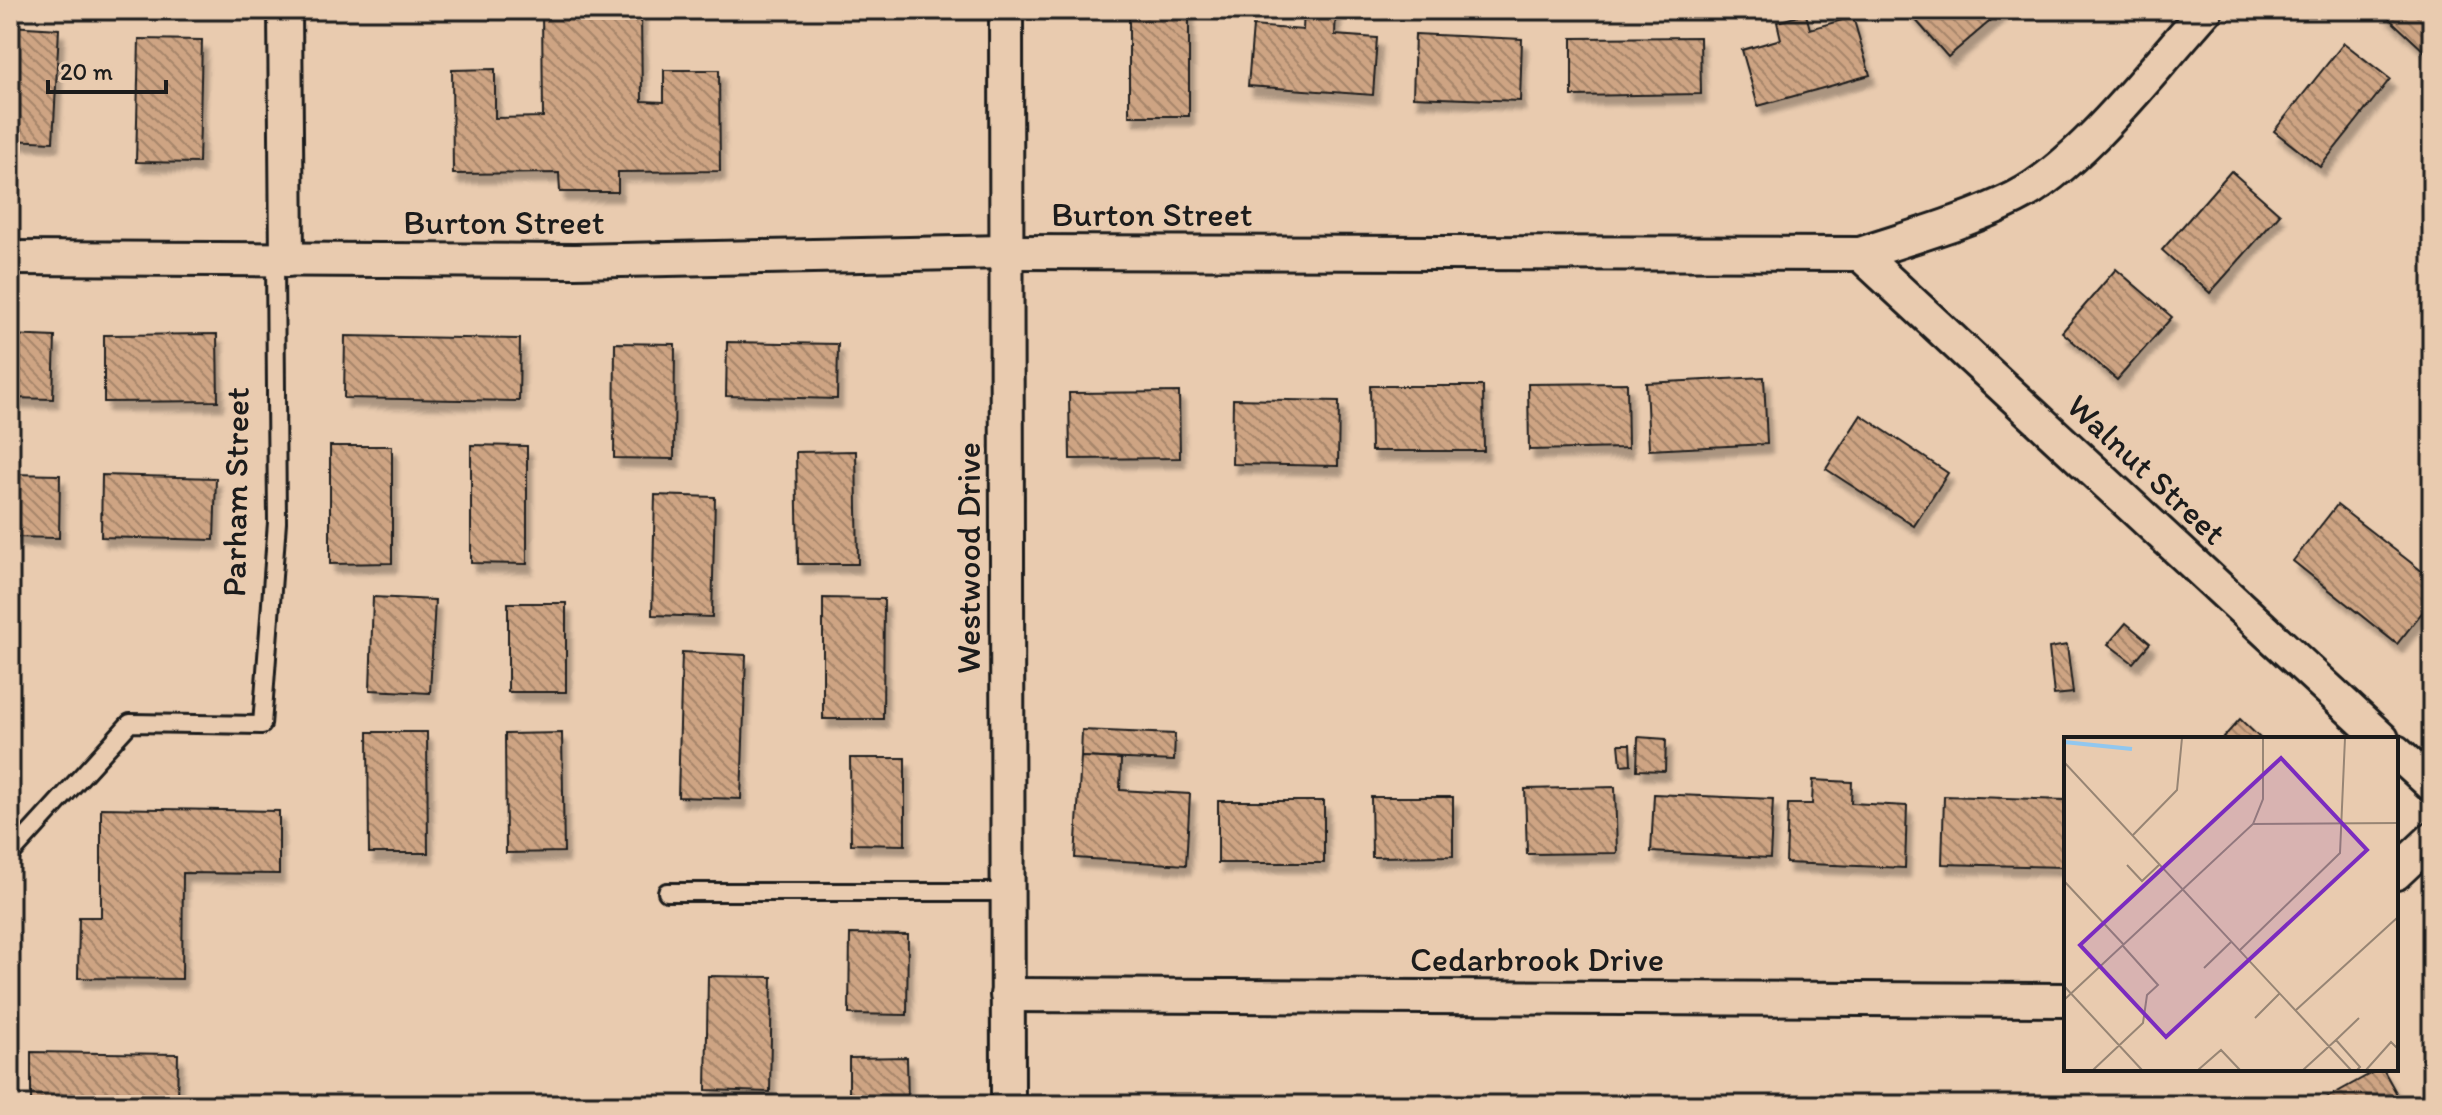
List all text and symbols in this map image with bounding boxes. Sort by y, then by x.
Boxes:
scale bar [48,44,166,94]
text: 20 m [60,57,113,86]
street label: Burton Street [1051,194,1253,235]
street label: Burton Street [403,202,605,243]
street label: Walnut Street [2059,385,2235,553]
street label: Parham Street [213,387,258,597]
street label: Westwood Drive [948,442,989,674]
inset map [2064,737,2398,1071]
street label: Cedarbrook Drive [1410,939,1664,980]

